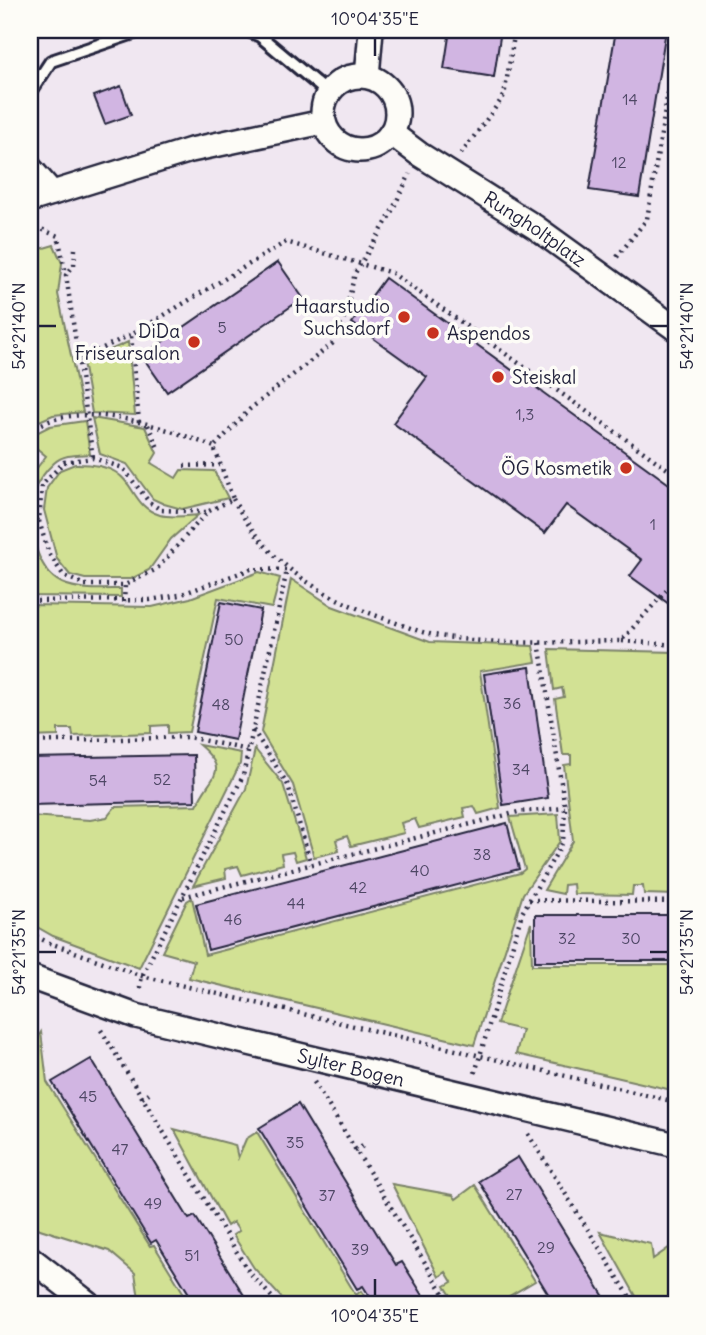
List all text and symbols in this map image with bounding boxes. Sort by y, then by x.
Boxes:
text: 10°04'35"E [331,7,419,30]
house number: 14 [622,89,638,109]
house number: 12 [611,152,627,172]
street label: Rungholtplatz [479,186,591,272]
text: 54°21'40"N [7,282,30,370]
text: 54°21'40"N [675,282,698,370]
place label: Haarstudio Suchsdorf [295,294,391,340]
marker: Haarstudio Suchsdorf [396,309,412,325]
house number: 5 [217,317,227,337]
place label: DiDa Friseursalon [75,319,180,365]
place label: Aspendos [447,321,530,345]
marker: Aspendos [425,325,441,341]
marker: DiDa Friseursalon [186,334,202,350]
place label: Steiskal [512,365,576,389]
marker: Steiskal [490,369,506,385]
house number: 1,3 [516,404,534,424]
place label: ÖG Kosmetik [501,456,612,480]
marker: ÖG Kosmetik [618,460,634,476]
house number: 1 [650,514,656,534]
house number: 50 [224,629,244,649]
house number: 36 [503,693,521,713]
house number: 48 [212,694,230,714]
house number: 34 [512,759,530,779]
house number: 52 [153,769,171,789]
house number: 54 [89,770,107,790]
house number: 38 [473,844,491,864]
house number: 40 [410,860,430,880]
house number: 42 [349,877,367,897]
house number: 44 [287,893,305,913]
text: 54°21'35"N [7,909,30,995]
house number: 46 [224,909,242,929]
text: 54°21'35"N [675,909,698,995]
house number: 32 [558,928,576,948]
house number: 30 [621,928,641,948]
street label: Sylter Bogen [295,1043,407,1092]
house number: 45 [79,1086,97,1106]
house number: 35 [286,1132,304,1152]
house number: 47 [112,1139,129,1159]
house number: 27 [506,1184,522,1204]
house number: 37 [319,1185,336,1205]
house number: 49 [144,1193,162,1213]
house number: 29 [537,1237,555,1257]
house number: 39 [351,1239,369,1259]
house number: 51 [184,1245,200,1265]
text: 10°04'35"E [331,1304,419,1327]

